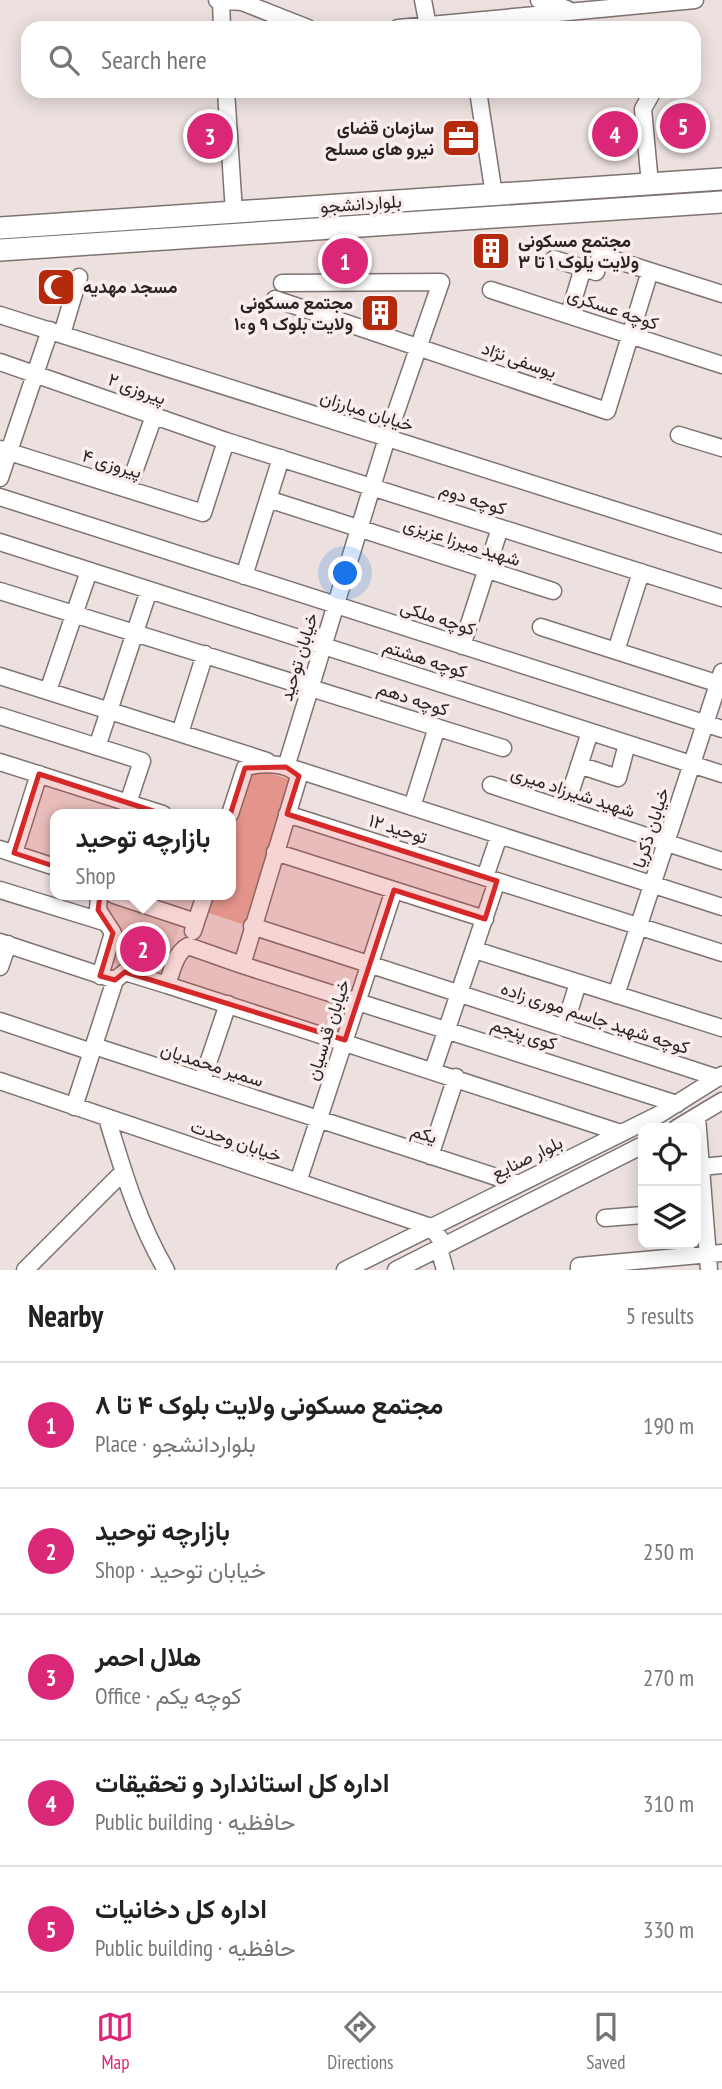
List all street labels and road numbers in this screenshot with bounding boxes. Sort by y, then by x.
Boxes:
street label: بلواردانشجو [320,189,402,218]
street label: کوچه عسکری [564,282,662,336]
street label: یوسفی نژاد [479,336,560,383]
street label: پیروزی ۲ [105,367,169,411]
street label: خیابان مبارزان [317,385,417,436]
street label: پیروزی ۴ [79,444,145,484]
street label: کوچه دوم [437,477,509,521]
street label: شهید میرزا عزیزی [401,512,524,571]
street label: کوچه ملکی [397,595,479,641]
street label: خیابان توحید [274,610,323,704]
street label: کوچه هشتم [380,634,470,684]
street label: کوچه دهم [374,676,452,722]
street label: شهید شیرزاد میری [508,761,638,822]
street label: خیابان ذکریا [627,785,674,871]
street label: توحید ۱۲ [366,808,430,849]
street label: خیابان قدسیان [300,976,355,1083]
street label: کوچه شهید جاسم موری زاده [498,976,692,1060]
street label: کوی پنجم [488,1012,560,1056]
street label: سمیر محمدیان [158,1037,266,1092]
street label: خیابان وحدت [188,1114,285,1167]
street label: یکم [408,1119,440,1149]
street label: بلوار صنایع [487,1130,567,1186]

